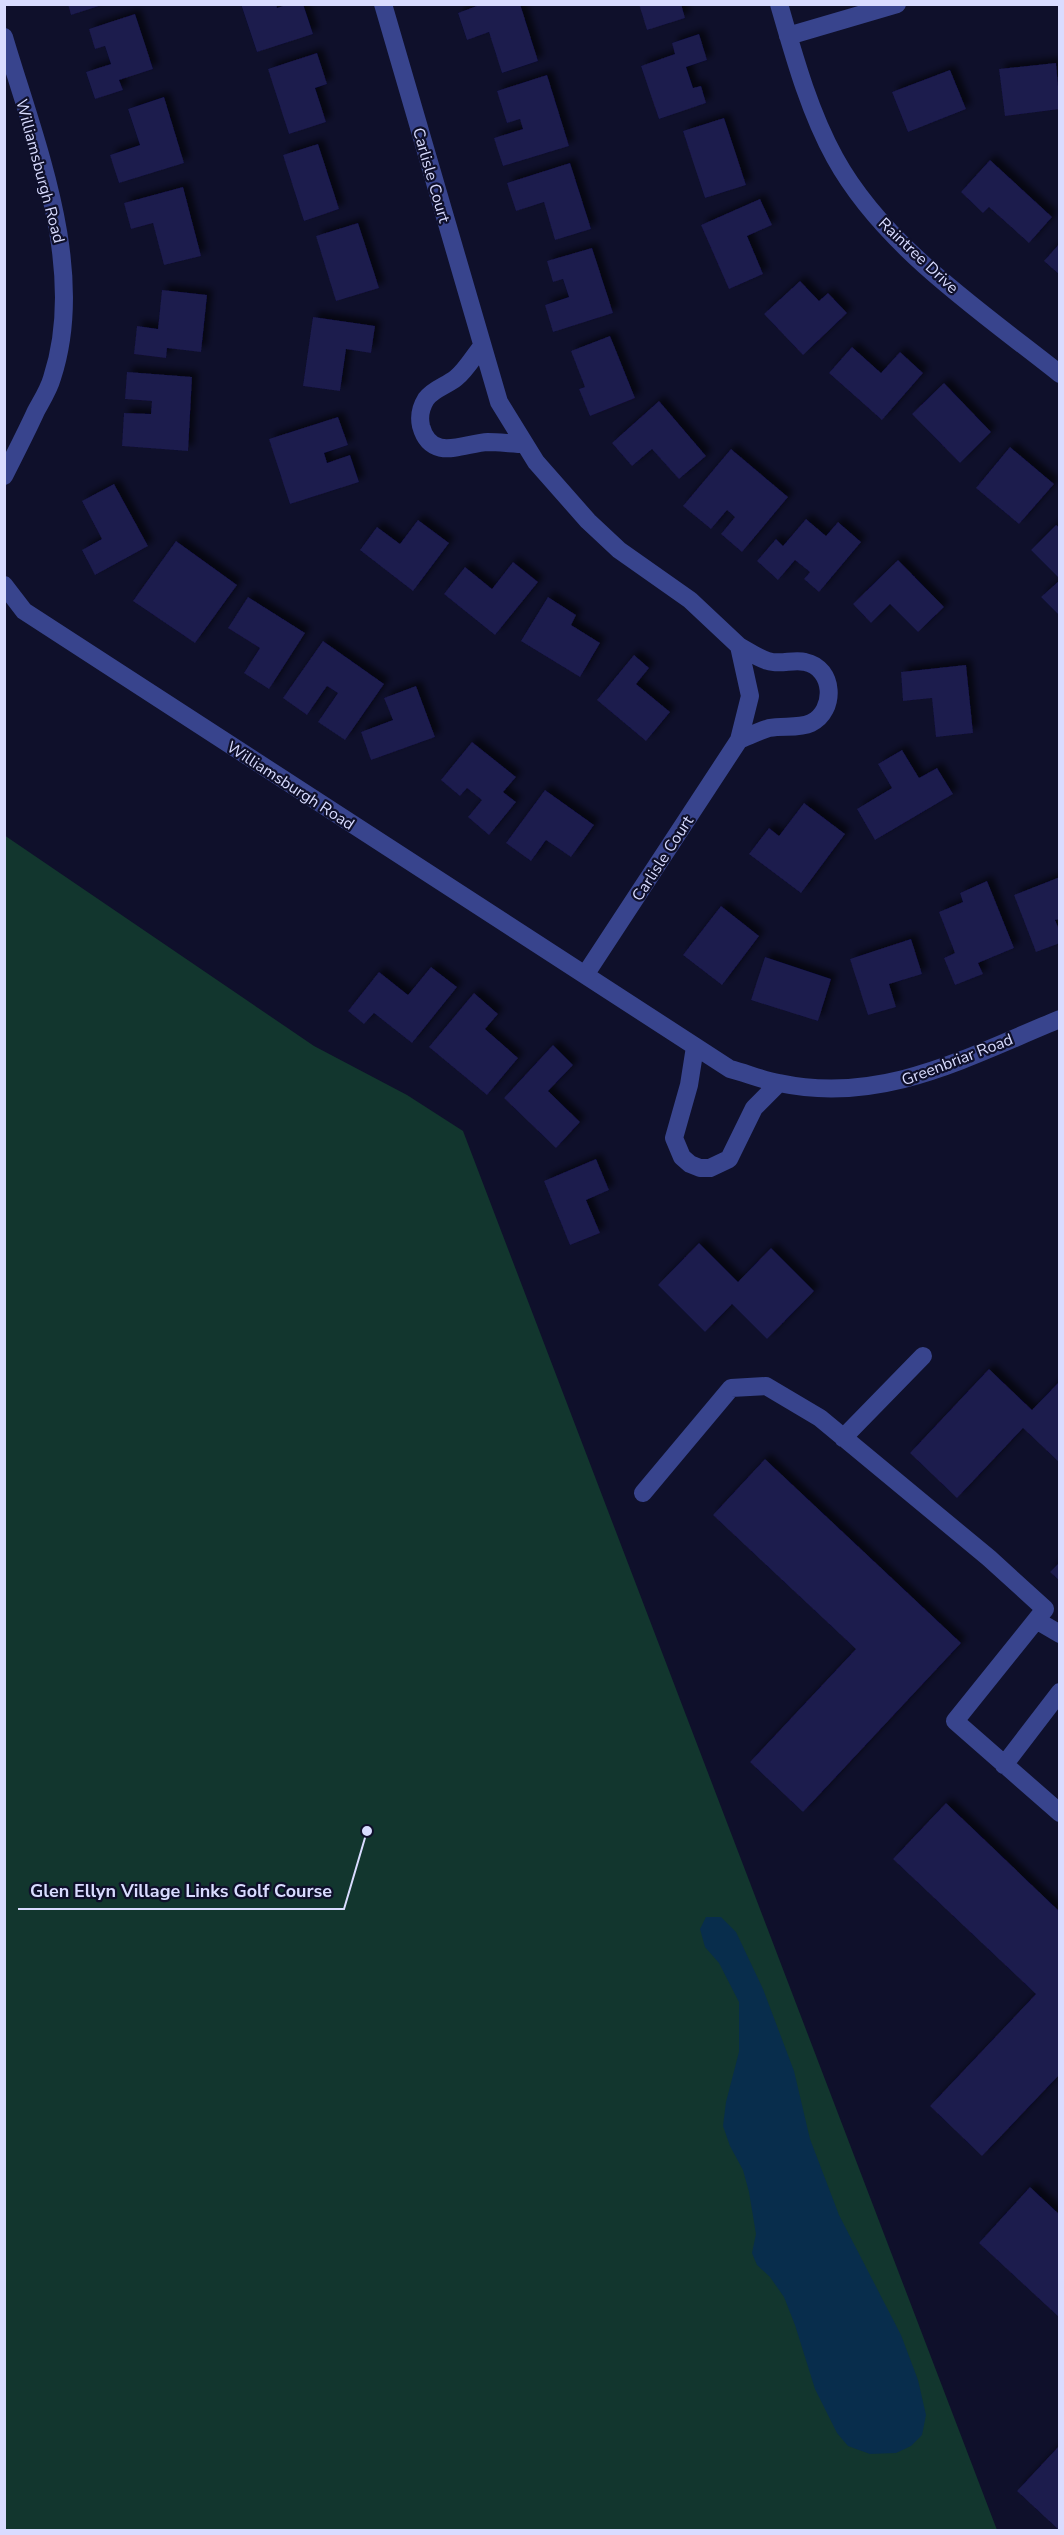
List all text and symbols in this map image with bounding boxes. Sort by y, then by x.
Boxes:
street label: Williamsburgh Road [10,97,70,246]
street label: Carlisle Court [407,125,455,226]
street label: Raintree Drive [873,213,963,299]
street label: Williamsburgh Road [222,736,359,835]
street label: Carlisle Court [627,811,699,906]
street label: Greenbriar Road [898,1029,1016,1091]
callout: Glen Ellyn Village Links Golf Course [18,1873,344,1909]
text: Glen Ellyn Village Links Golf Course [30,1879,332,1903]

